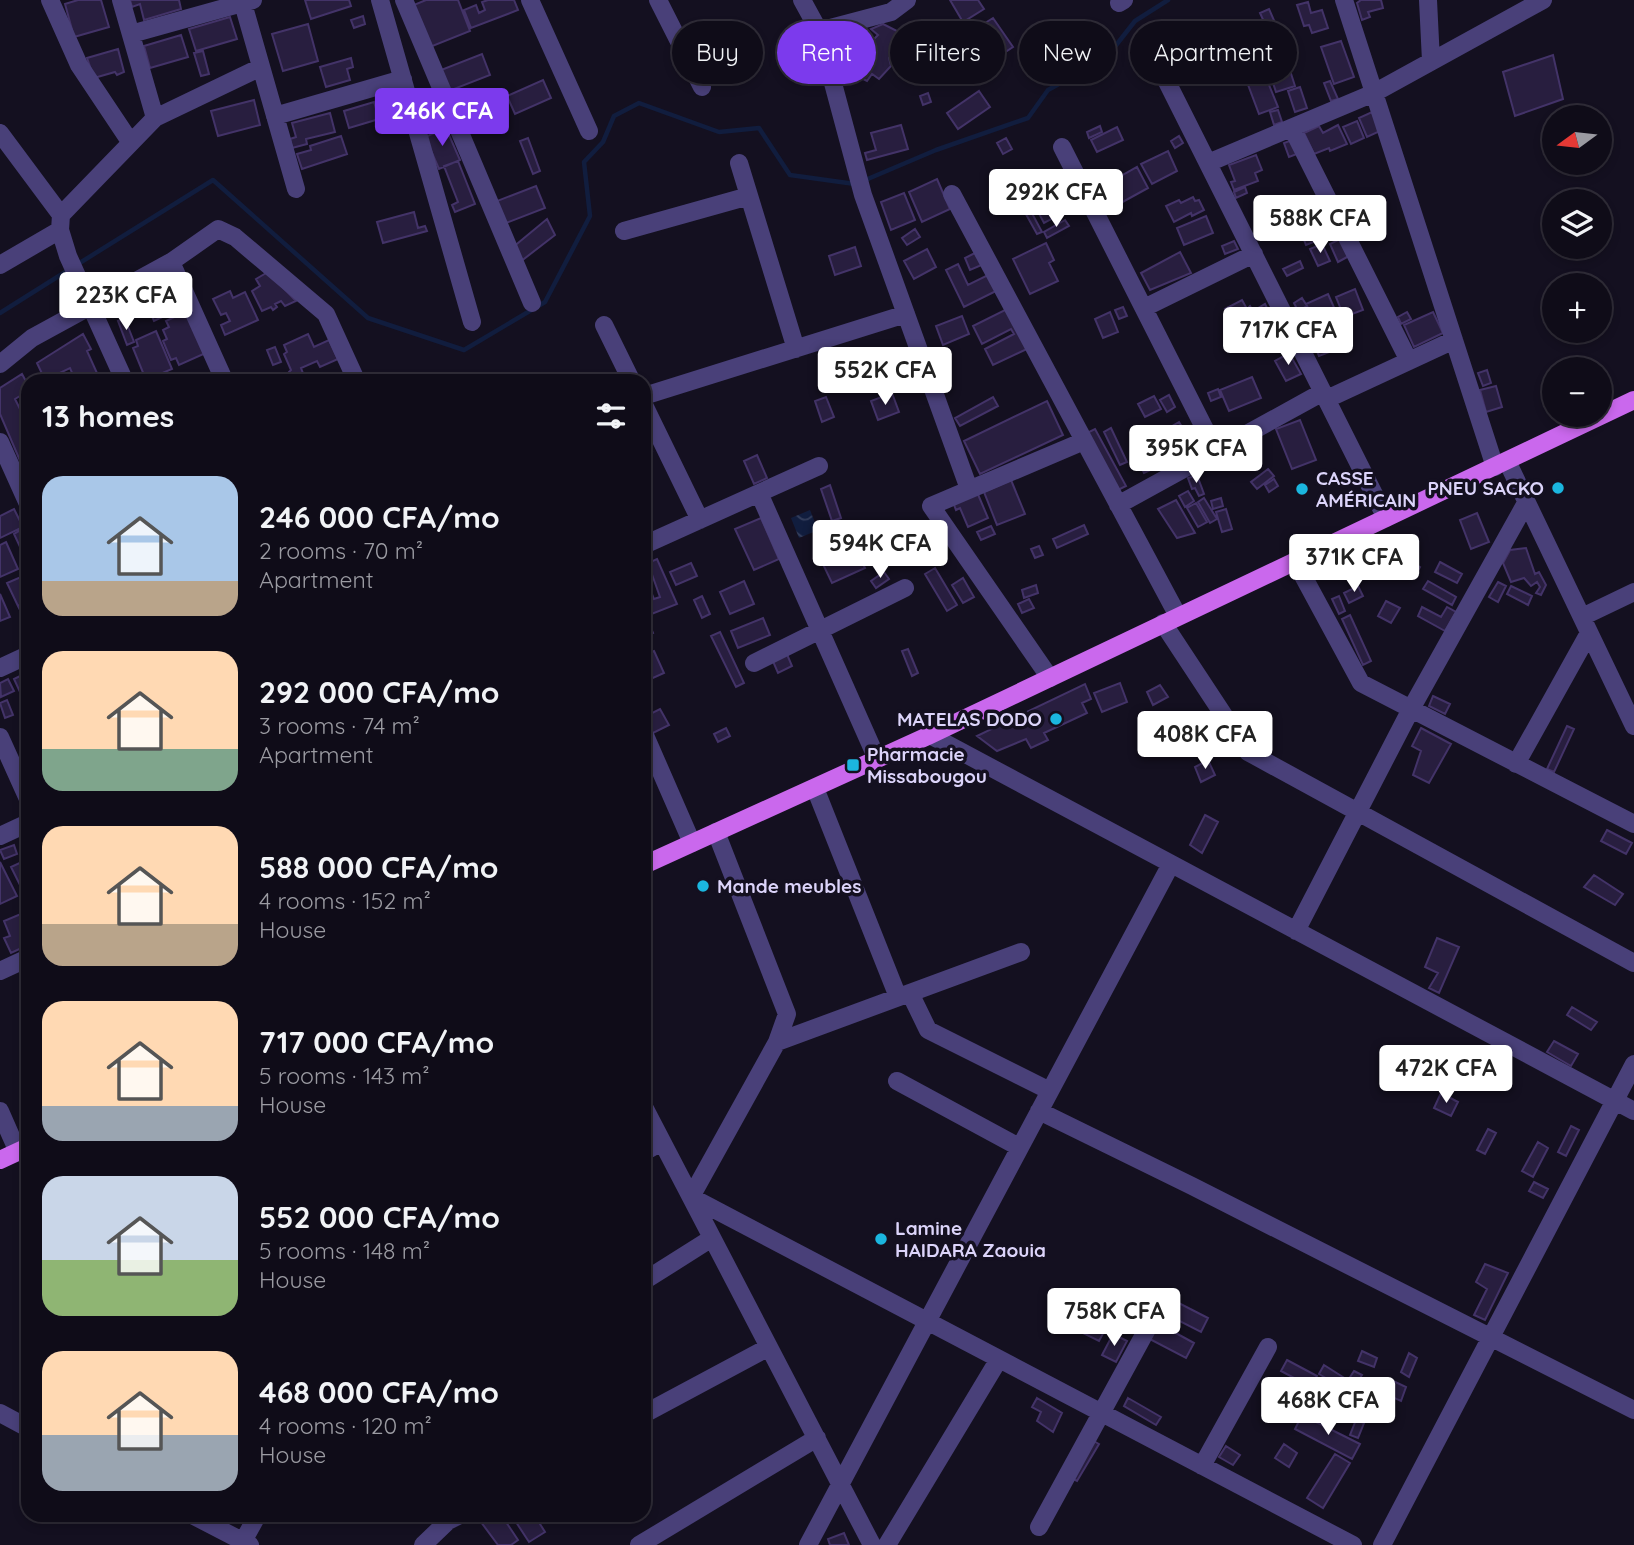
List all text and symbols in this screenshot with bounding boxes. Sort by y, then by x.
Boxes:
chip: Buy [672,21,763,84]
chip: Rent [777,21,876,84]
chip: Filters [890,21,1005,84]
chip: New [1019,21,1116,84]
chip: Apartment [1130,21,1297,84]
pin: 246K CFA [370,88,514,148]
text: 246K CFA [391,96,493,125]
north arrow [1542,105,1612,175]
map controls [1542,105,1612,427]
pin: 292K CFA [984,170,1128,229]
text: 292K CFA [1005,177,1107,206]
button: layers [1542,189,1612,259]
pin: 588K CFA [1248,196,1392,255]
text: 588K CFA [1269,203,1371,232]
pin: 223K CFA [54,272,198,332]
button: + [1542,273,1612,343]
text: 223K CFA [75,280,177,309]
pin: 717K CFA [1216,308,1360,367]
text: 717K CFA [1239,315,1337,344]
pin: 552K CFA [813,348,957,407]
text: 552K CFA [834,355,936,384]
button: − [1542,357,1612,427]
text: 13 homes [42,397,174,435]
icon: filters [592,397,630,435]
pin: 395K CFA [1124,426,1268,485]
text: 395K CFA [1145,433,1247,462]
place label: CASSE AMÉRICAIN [1316,466,1416,512]
place label: PNEU SACKO [1427,476,1544,500]
marker: PNEU SACKO [1550,480,1566,496]
marker: CASSE AMÉRICAIN [1294,481,1310,497]
text: 246 000 CFA/mo [259,498,500,536]
icon: home [98,504,182,588]
pin: 594K CFA [808,520,952,580]
text: 594K CFA [829,528,931,557]
pin: 371K CFA [1282,534,1426,594]
text: 2 rooms · 70 m² [259,536,423,565]
text: 371K CFA [1305,542,1403,571]
text: Apartment [259,565,373,594]
text: 292 000 CFA/mo [259,673,500,711]
icon: home [98,679,182,763]
place label: MATELAS DODO [897,707,1042,731]
text: 3 rooms · 74 m² [259,711,420,740]
marker: MATELAS DODO [1048,711,1064,727]
pin: 408K CFA [1133,712,1277,771]
text: 408K CFA [1153,719,1257,748]
text: Apartment [259,740,373,769]
place label: Pharmacie Missabougou [867,742,987,788]
marker: Pharmacie Missabougou [845,757,861,773]
text: 588 000 CFA/mo [259,848,499,886]
icon: home [98,854,182,938]
place label: Mande meubles [717,874,861,898]
marker: Mande meubles [695,878,711,894]
text: 4 rooms · 152 m² [259,886,431,915]
text: House [259,915,326,944]
text: 717 000 CFA/mo [259,1023,494,1061]
icon: home [98,1029,182,1113]
pin: 472K CFA [1374,1046,1518,1105]
text: 472K CFA [1395,1053,1497,1082]
text: 5 rooms · 143 m² [259,1061,430,1090]
text: House [259,1090,326,1119]
text: 552 000 CFA/mo [259,1198,500,1236]
icon: home [98,1204,182,1288]
place label: Lamine HAIDARA Zaouia [895,1216,1046,1262]
marker: Lamine HAIDARA Zaouia [873,1231,889,1247]
text: 5 rooms · 148 m² [259,1236,430,1265]
text: House [259,1265,326,1294]
pin: 758K CFA [1042,1288,1186,1348]
text: 758K CFA [1063,1296,1165,1325]
text: 468 000 CFA/mo [259,1373,499,1411]
pin: 468K CFA [1256,1378,1400,1437]
icon: home [98,1379,182,1463]
text: 468K CFA [1277,1385,1379,1414]
text: 4 rooms · 120 m² [259,1411,432,1440]
text: House [259,1440,326,1469]

